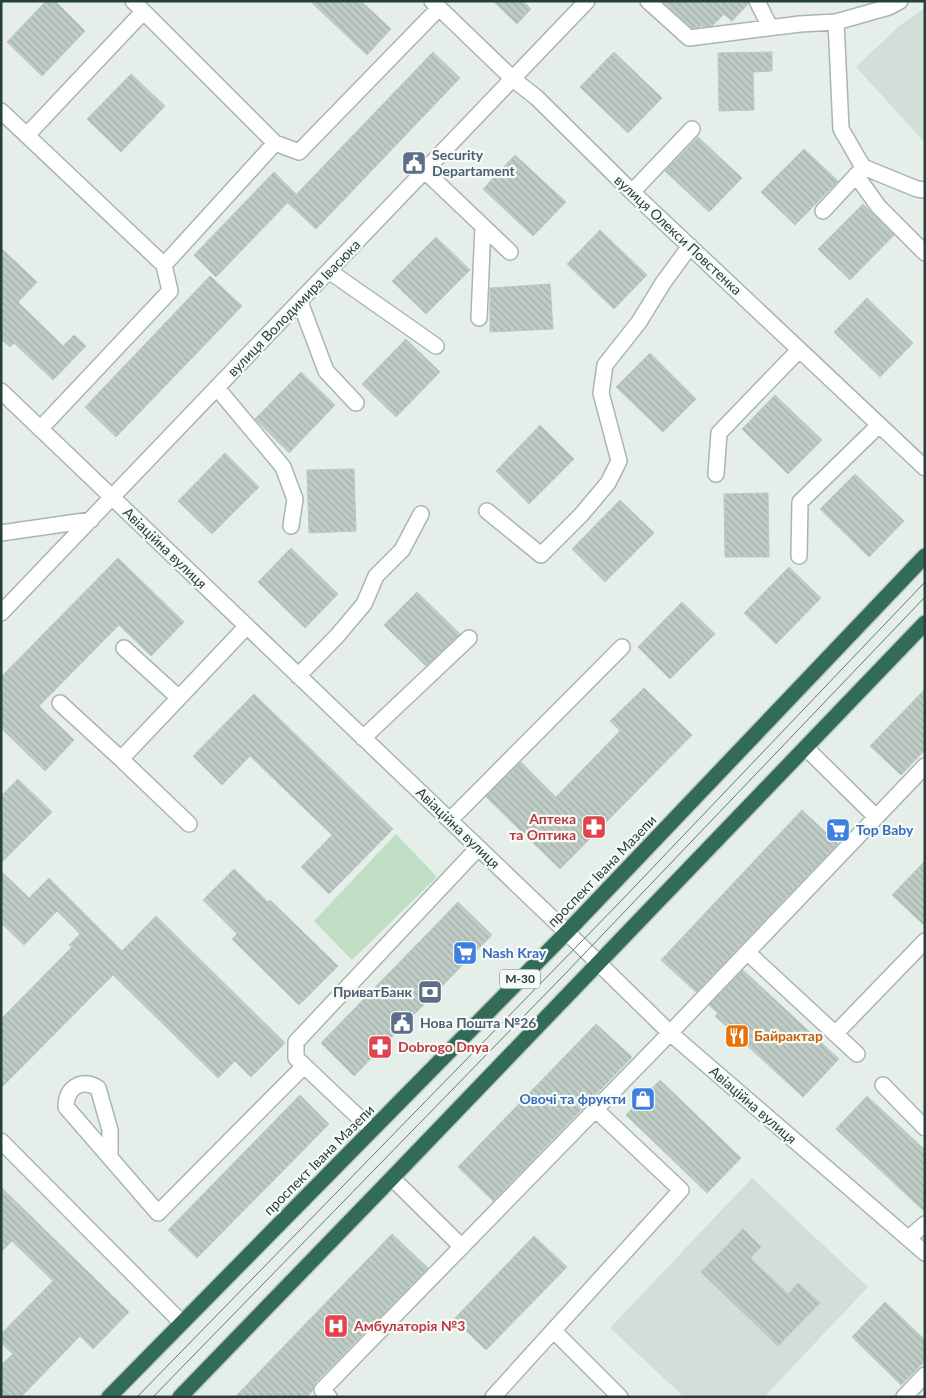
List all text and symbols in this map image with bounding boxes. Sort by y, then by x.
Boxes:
place label: Security Departament [432,146,516,179]
public building icon: Security Departament [401,150,427,176]
street label: вулиця Олекси Повстенка [611,171,746,298]
street label: вулиця Володимира Івасюка [224,236,364,380]
street label: Авіаційна вулиця [120,503,211,592]
street label: Авіаційна вулиця [413,783,504,872]
place label: Аптека та Оптика [509,810,576,843]
street label: проспект Івана Мазепи [544,811,660,930]
pharmacy icon: Аптека та Оптика [581,814,607,840]
supermarket icon: Top Baby [825,817,851,843]
place label: Top Baby [856,821,914,838]
supermarket icon: Nash Kray [452,940,478,966]
place label: Nash Kray [482,944,547,961]
road number: М-30 [500,970,540,989]
bank icon: ПриватБанк [417,979,443,1005]
place label: ПриватБанк [333,983,412,1000]
public building icon: Нова Пошта №26 [389,1010,415,1036]
place label: Нова Пошта №26 [420,1014,536,1031]
restaurant icon: Байрактар [724,1023,750,1049]
place label: Байрактар [754,1027,823,1044]
pharmacy icon: Dobrogo Dnya [367,1034,393,1060]
place label: Dobrogo Dnya [398,1038,489,1055]
street label: Авіаційна вулиця [706,1062,800,1147]
shop icon: Овочі та фрукти [630,1086,656,1112]
place label: Овочі та фрукти [519,1090,626,1107]
street label: проспект Івана Мазепи [260,1101,377,1218]
hospital icon: Амбулаторія №3 [323,1313,349,1339]
place label: Амбулаторія №3 [353,1317,465,1334]

